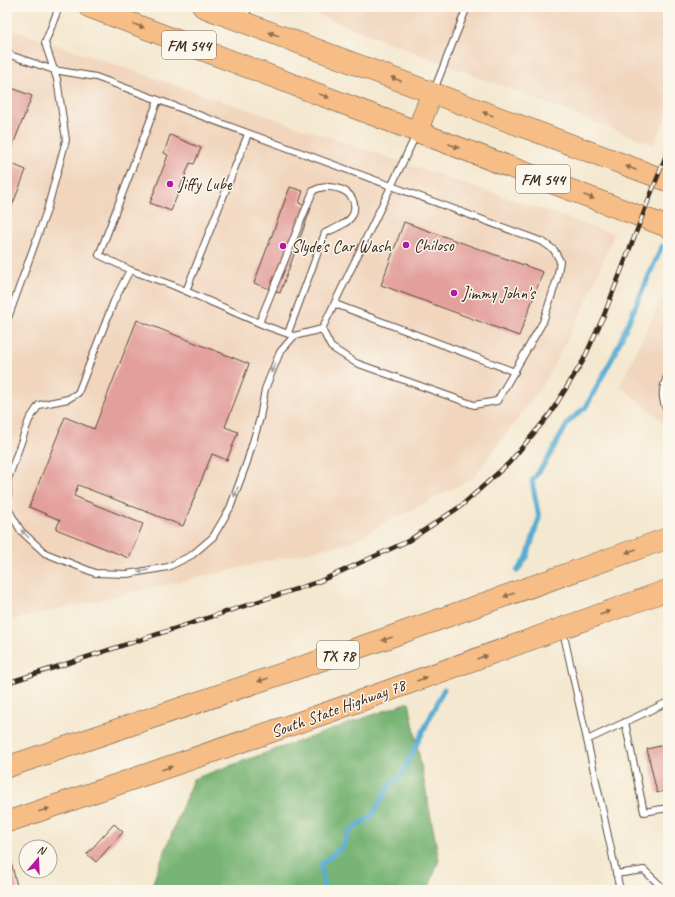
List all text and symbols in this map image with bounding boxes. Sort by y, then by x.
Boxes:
one-way arrow [133,23,145,29]
one-way arrow [268,30,280,36]
road number: FM 544 [162,31,216,59]
one-way arrow [389,76,401,82]
one-way arrow [319,94,331,100]
one-way arrow [482,110,494,116]
one-way arrow [448,143,460,149]
one-way arrow [625,164,637,170]
road number: FM 544 [516,165,570,193]
place label: Jiffy Lube [177,174,233,195]
marker: Jiffy Lube [165,179,175,189]
one-way arrow [583,194,595,200]
place label: Chiloso [414,235,455,256]
place label: Slyde's Car Wash [291,236,392,257]
marker: Chiloso [401,240,411,250]
marker: Slyde's Car Wash [278,241,288,251]
place label: Jimmy John's [461,283,537,304]
marker: Jimmy John's [449,288,459,298]
one-way arrow [270,363,276,375]
one-way arrow [232,487,238,499]
one-way arrow [20,529,30,539]
one-way arrow [625,548,637,554]
one-way arrow [137,569,149,575]
one-way arrow [503,592,515,598]
one-way arrow [599,609,611,615]
one-way arrow [380,636,392,642]
road number: TX 78 [317,641,359,669]
one-way arrow [477,653,489,659]
street label: South State Highway 78 [268,674,410,743]
one-way arrow [416,675,428,681]
one-way arrow [257,678,269,684]
one-way arrow [162,765,174,771]
one-way arrow [38,807,50,813]
north arrow [18,839,58,879]
text: N [36,842,49,858]

